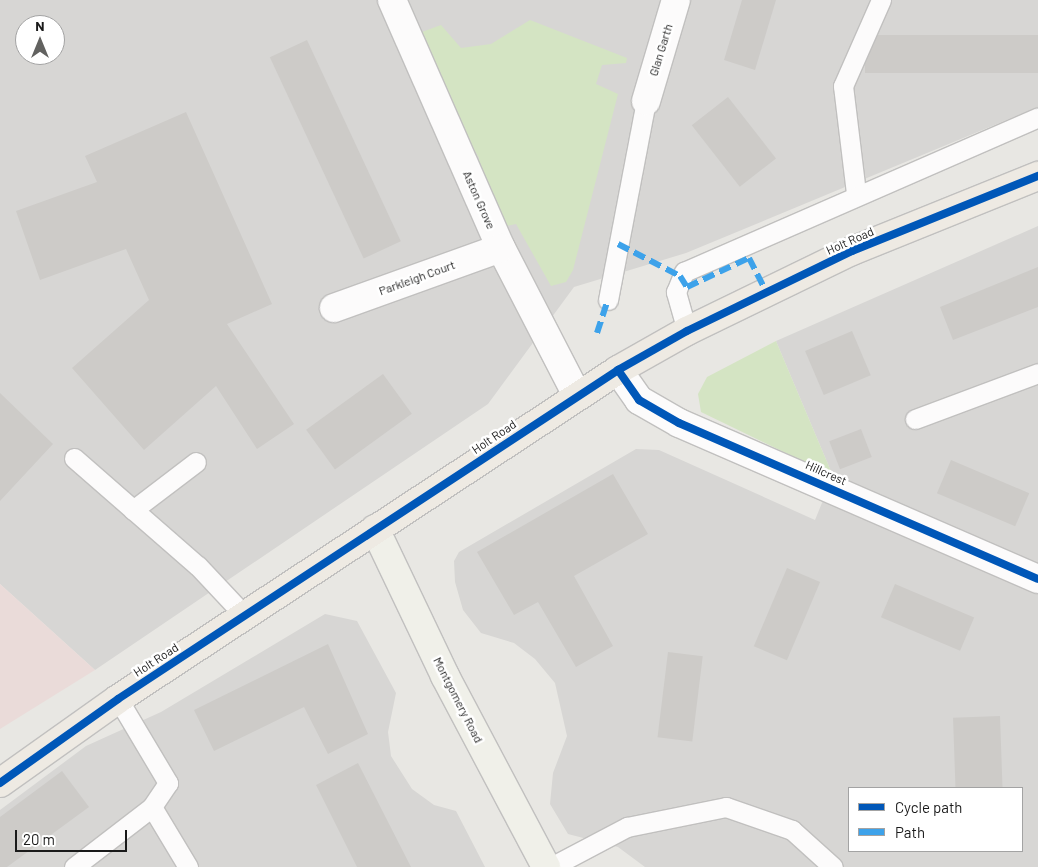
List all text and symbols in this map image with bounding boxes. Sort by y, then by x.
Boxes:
north arrow [15,15,65,65]
text: N [35,17,45,34]
street label: Glan Garth [646,22,676,78]
street label: Aston Grove [460,169,498,231]
street label: Holt Road [824,224,876,258]
street label: Parkleigh Court [377,258,457,298]
street label: Holt Road [469,417,519,457]
street label: Hillcrest [803,458,849,488]
street label: Holt Road [131,640,181,680]
street label: Montgomery Road [430,655,486,745]
legend [848,787,1023,852]
text: Cycle path [895,798,962,816]
scale bar [18,820,130,852]
text: Path [895,823,925,841]
text: 20 m [23,830,55,848]

